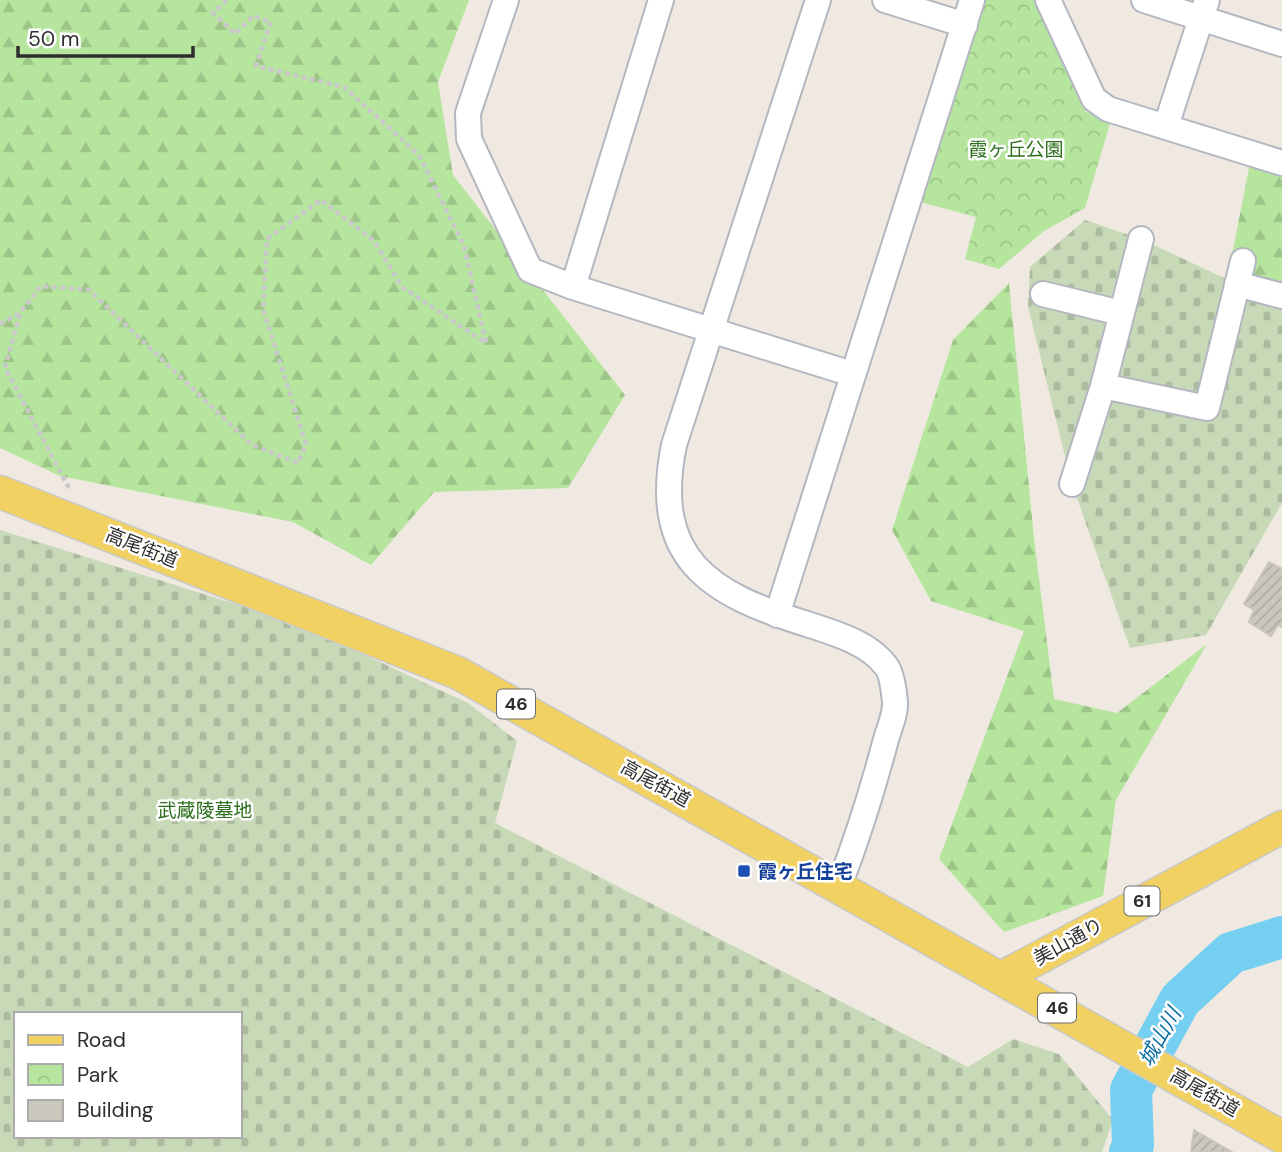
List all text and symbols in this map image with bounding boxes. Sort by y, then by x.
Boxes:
scale bar [18,14,192,58]
text: 50 m [28,25,79,53]
park label: 霞ヶ丘公園 [968,137,1064,162]
street label: 高尾街道 [102,522,182,573]
road number: 46 [497,690,535,718]
street label: 高尾街道 [616,754,695,813]
park label: 武蔵陵墓地 [157,798,253,823]
place label: 霞ヶ丘住宅 [758,859,853,884]
marker: 霞ヶ丘住宅 [736,863,752,879]
road number: 61 [1124,887,1160,916]
street label: 美山通り [1029,912,1108,971]
road number: 46 [1038,993,1076,1023]
water label: 城山川 [1132,1001,1188,1071]
legend [14,1012,242,1138]
text: Road [77,1026,126,1054]
text: Park [77,1061,119,1089]
street label: 高尾街道 [1166,1063,1244,1122]
text: Building [77,1096,154,1124]

